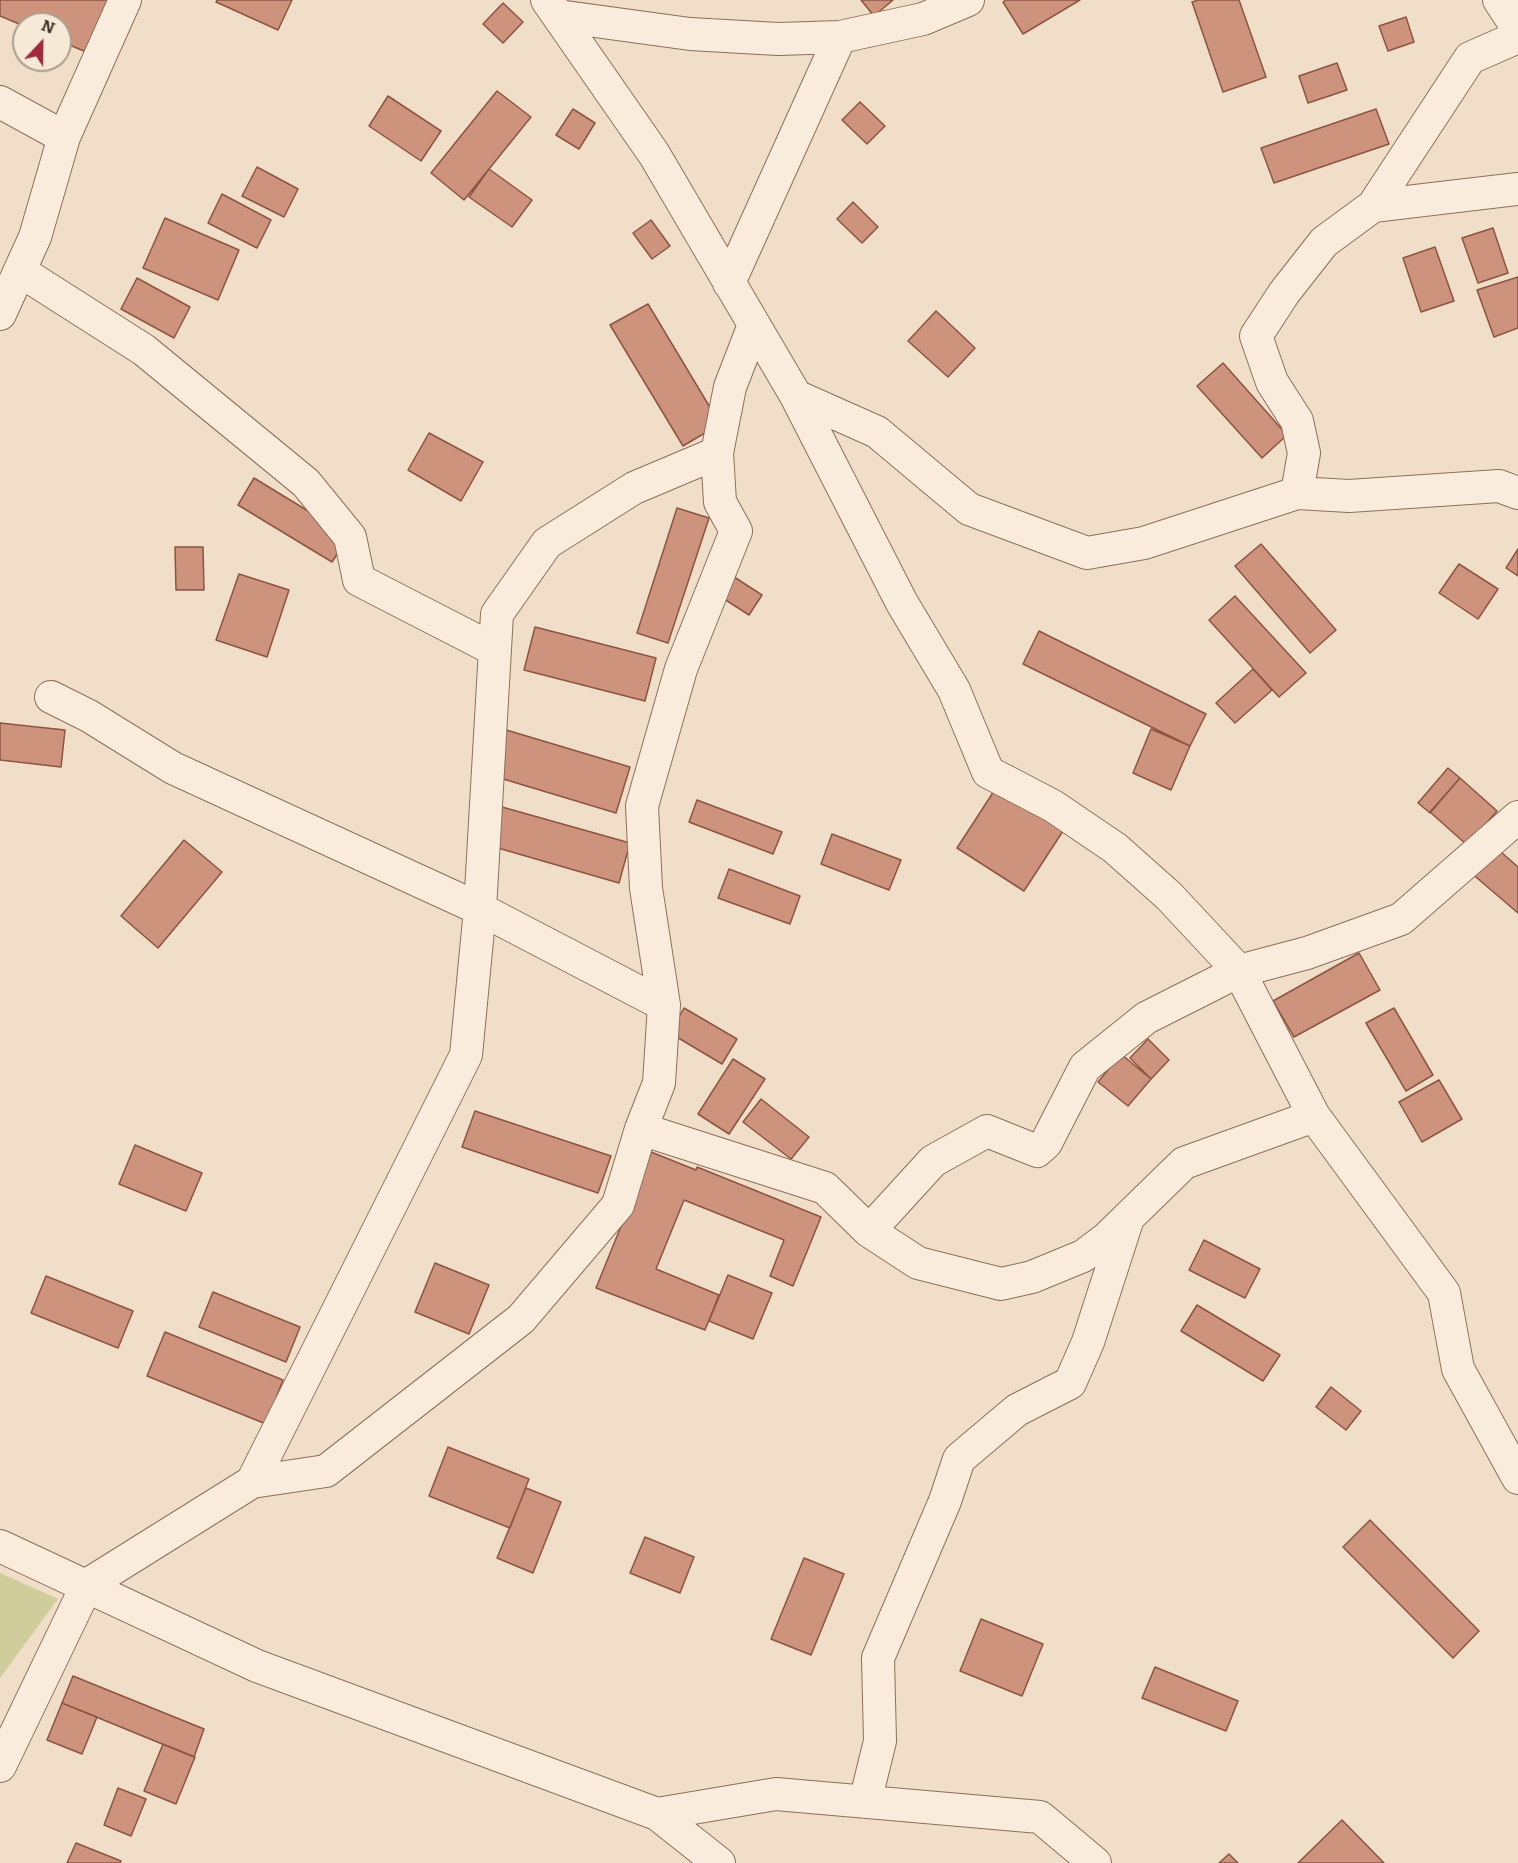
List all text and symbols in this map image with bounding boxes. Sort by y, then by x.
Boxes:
north arrow [12,12,72,72]
text: N [39,16,57,38]

